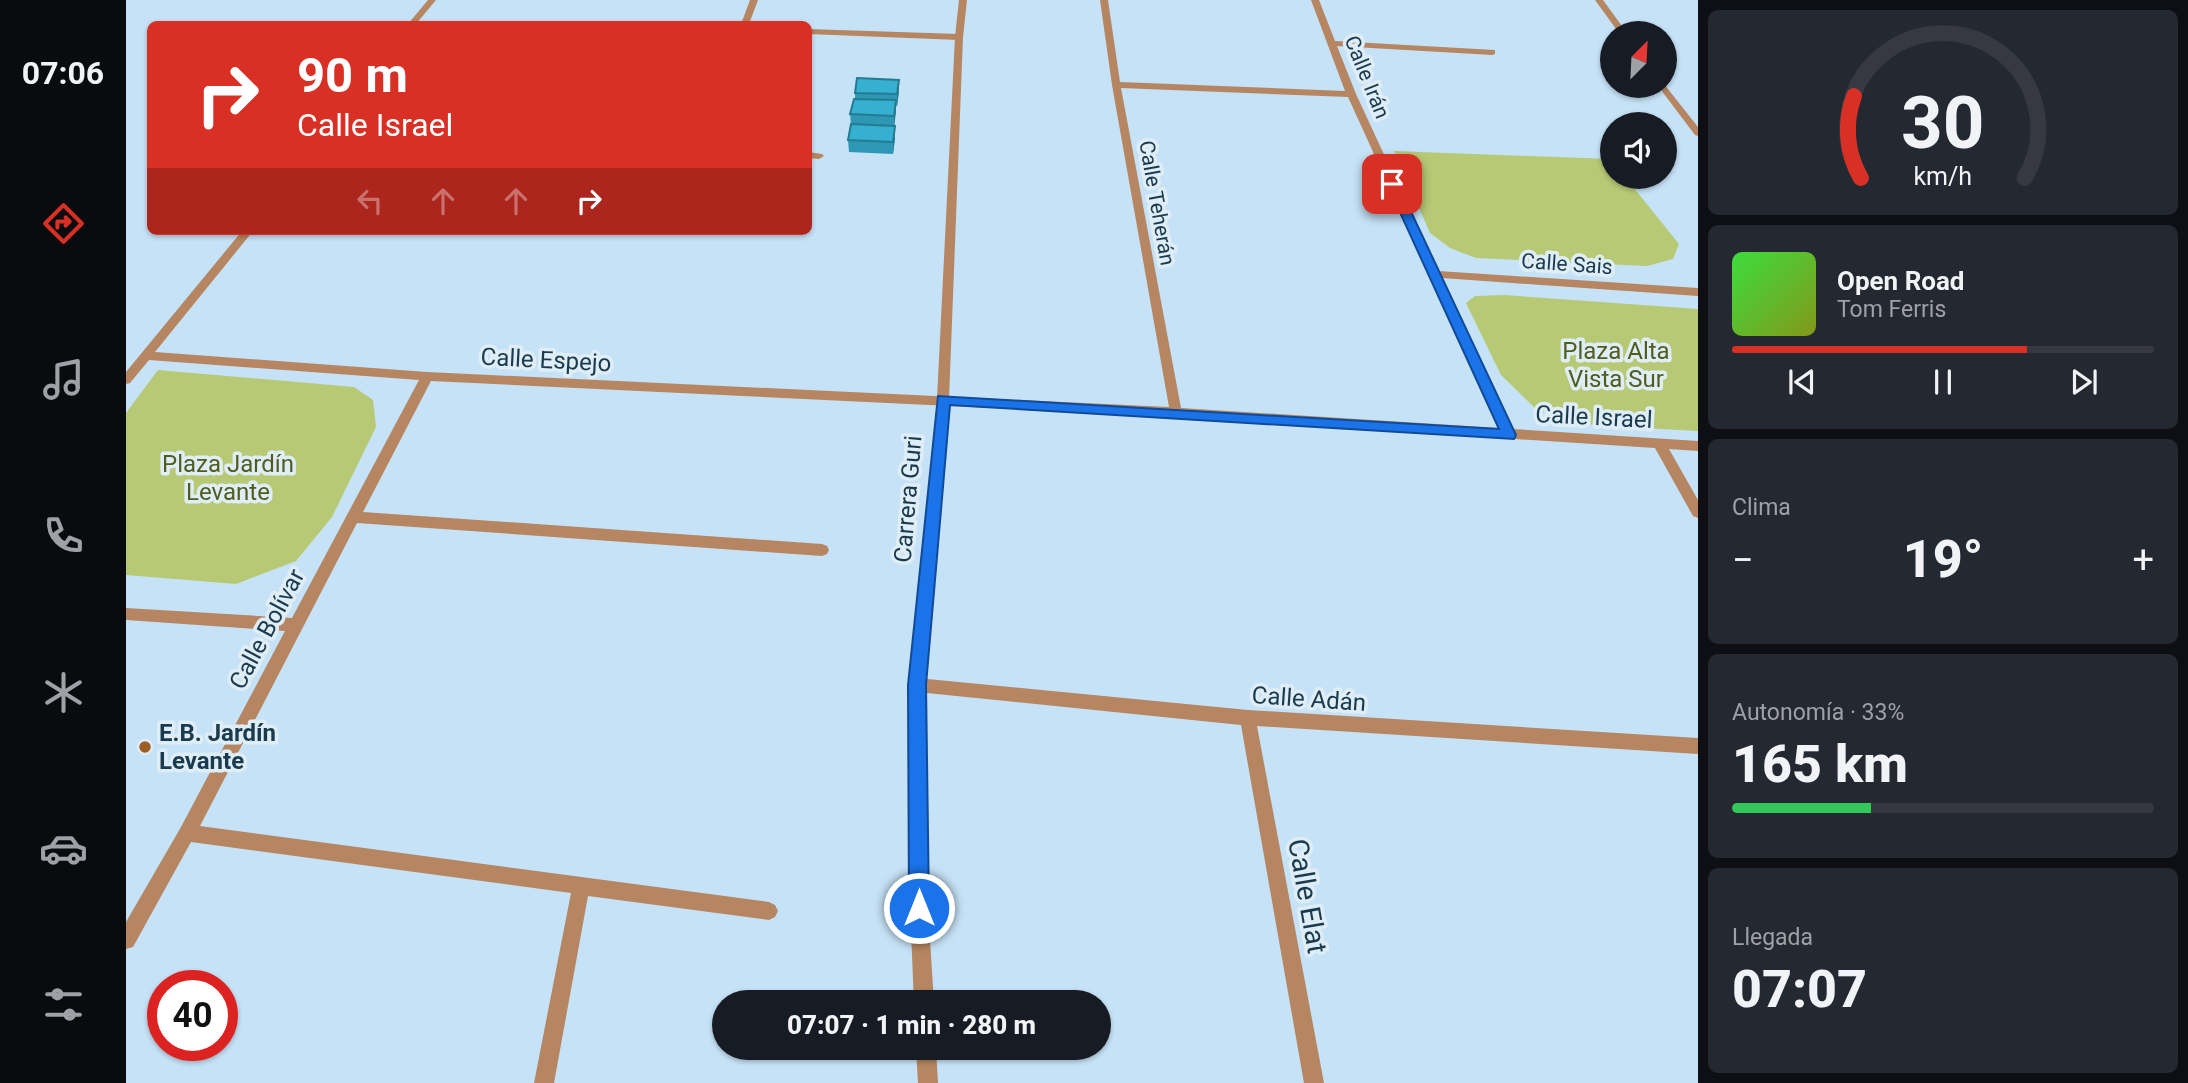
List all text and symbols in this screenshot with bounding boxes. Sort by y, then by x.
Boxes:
north arrow [1600,21,1676,98]
map controls [1600,21,1677,189]
street label: Calle Irán [1340,32,1394,122]
text: 90 m [297,47,408,104]
icon: right [182,49,273,140]
text: 07:06 [22,54,104,92]
text: 30 [1901,81,1985,167]
text: Calle Israel [297,106,453,144]
button: sound [1600,112,1677,189]
street label: Calle Teherán [1134,139,1180,267]
pin [1362,154,1422,214]
text: km/h [1914,162,1972,191]
icon: arrive [1373,165,1411,203]
icon: left [351,182,389,220]
icon: ahead [424,182,462,220]
icon: ahead [497,182,535,220]
icon: right [570,182,608,220]
icon: directions [39,199,88,248]
street label: Calle Sais [1521,249,1613,279]
text: Open Road [1837,266,1965,296]
text: Tom Ferris [1837,296,1946,323]
park label: Plaza Alta Vista Sur [1562,337,1670,393]
street label: Calle Espejo [480,343,612,377]
icon: music [39,355,88,404]
icon: previous [1783,363,1821,401]
icon: pause [1924,363,1962,401]
icon: next [2065,363,2103,401]
street label: Calle Israel [1535,400,1653,434]
street label: Carrera Guri [888,434,928,564]
park label: Plaza Jardín Levante [162,450,294,506]
text: Clima [1732,494,1791,521]
icon: phone [39,511,88,560]
text: 19° [1903,529,1983,590]
text: − [1732,538,1754,582]
text: + [2132,538,2154,582]
street label: Calle Bolívar [224,564,310,694]
icon: climate [39,668,88,717]
street label: Calle Adán [1251,681,1367,717]
text: Autonomía · 33% [1732,699,1904,726]
place label: E.B. Jardín Levante [159,719,276,775]
text: 165 km [1732,734,1908,795]
marker: E.B. Jardín Levante [137,739,153,755]
icon: car [39,824,88,873]
street label: Calle Elat [1281,836,1334,956]
position arrow [882,871,956,945]
text: Llegada [1732,924,1813,951]
text: 07:07 [1732,959,1867,1020]
speed limit sign: 40 [147,970,238,1061]
icon: filters [39,980,88,1029]
text: 07:07 · 1 min · 280 m [787,1010,1036,1040]

